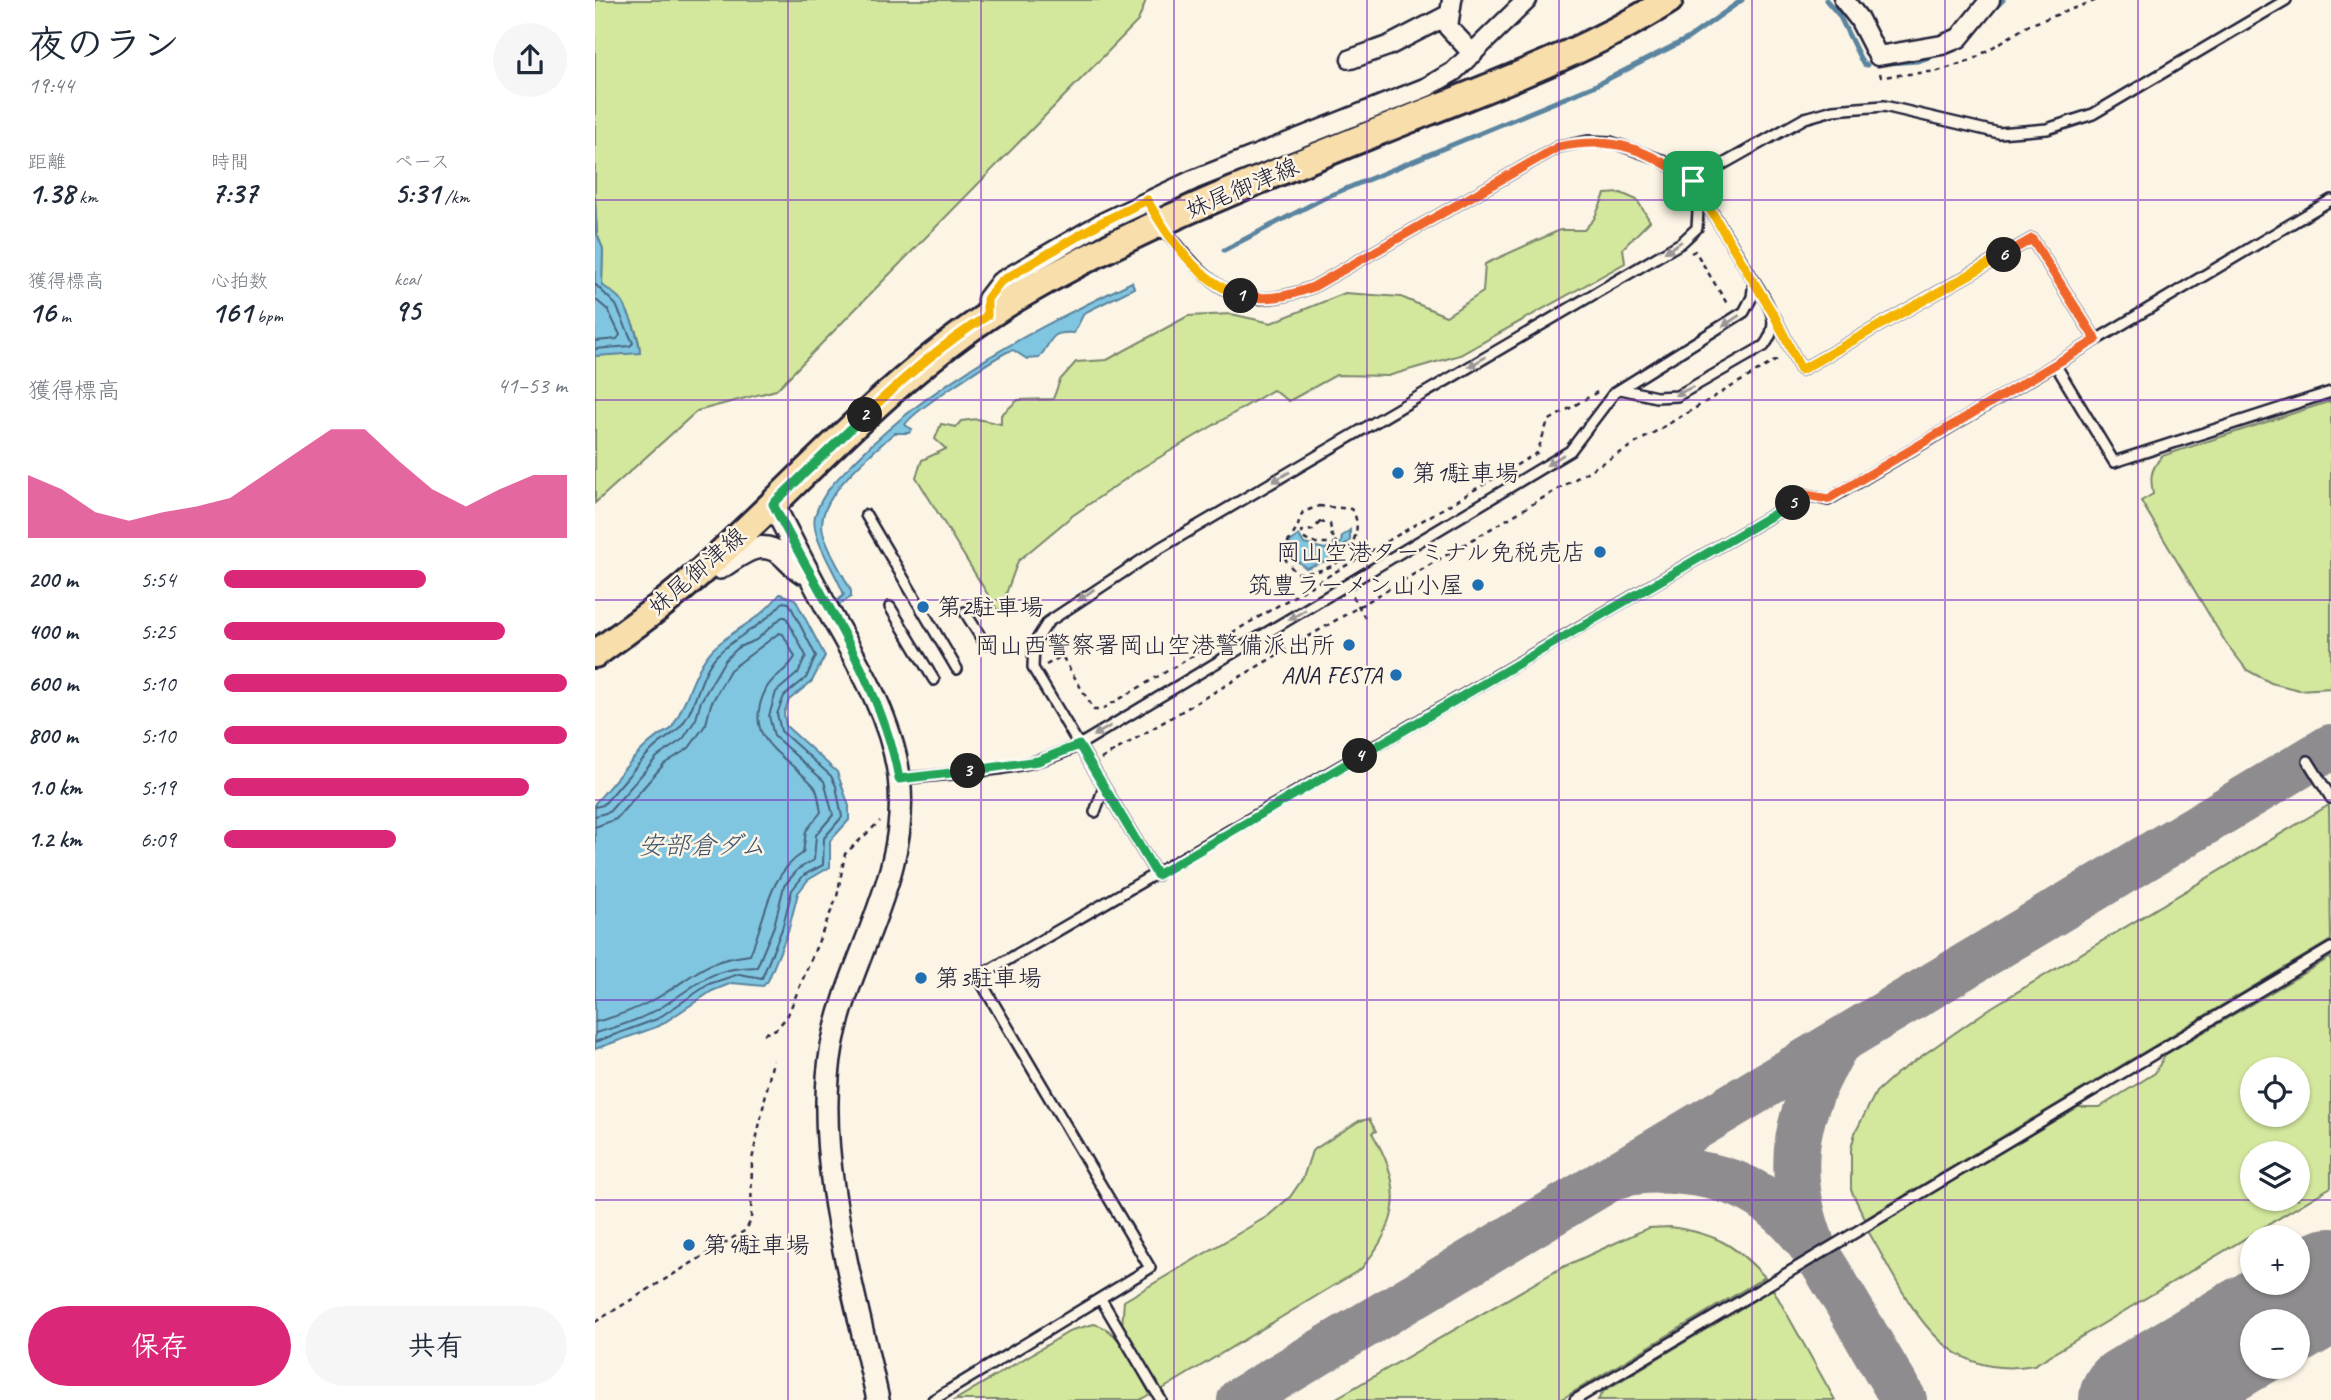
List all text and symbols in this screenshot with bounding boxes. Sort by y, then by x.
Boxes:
text: 夜のラン [28,21,180,68]
button: share [493,23,567,97]
text: 19:44 [28,71,74,100]
text: 距離 [28,150,66,174]
text: 時間 [211,150,249,174]
text: ペース [394,150,450,174]
street label: 妹尾御津線 [1181,151,1303,225]
pin [1663,151,1723,211]
icon: arrive [1674,162,1712,200]
text: 1.38 [28,174,74,212]
text: 7:37 [211,174,257,212]
text: 5:31 [394,174,440,212]
text: km [74,185,98,209]
text: /km [440,185,469,209]
pin: 6 [1987,238,2021,272]
one-way arrow [1664,241,1683,254]
text: 6 [1999,242,2008,266]
text: kcal [394,267,419,291]
text: 獲得標高 [28,269,104,293]
text: 心拍数 [211,269,268,293]
pin: 1 [1223,278,1259,314]
text: 1 [1236,283,1245,307]
text: 95 [394,291,420,329]
text: 16 [28,293,56,331]
text: 161 [211,293,252,331]
text: m [56,304,71,328]
text: bpm [252,304,283,328]
one-way arrow [1722,314,1741,327]
one-way arrow [1467,356,1487,368]
text: 41–53 m [497,371,567,400]
text: 獲得標高 [28,376,120,405]
one-way arrow [1673,385,1694,397]
pin: 2 [847,398,883,432]
text: 2 [860,402,869,426]
one-way arrow [1546,454,1565,467]
place label: 第1駐車場 [1412,458,1519,488]
marker: 第1駐車場 [1390,465,1406,481]
one-way arrow [1271,471,1290,483]
pin: 5 [1775,486,1811,520]
text: 5 [1788,490,1797,514]
street label: 妹尾御津線 [642,520,752,622]
place label: 岡山空港ターミナル免税売店 [1276,537,1586,567]
marker: 岡山空港ターミナル免税売店 [1592,544,1608,560]
text: 200 m [28,565,78,594]
text: 5:54 [140,565,176,594]
place label: 筑豊ラーメン山小屋 [1248,570,1464,600]
marker: 筑豊ラーメン山小屋 [1470,577,1486,593]
one-way arrow [1077,588,1096,602]
place label: 第2駐車場 [937,592,1044,622]
marker: 第2駐車場 [915,599,931,615]
one-way arrow [1288,609,1307,621]
text: 400 m [28,617,78,646]
text: 5:25 [140,617,176,646]
place label: 岡山西警察署岡山空港警備派出所 [975,630,1335,660]
marker: 岡山西警察署岡山空港警備派出所 [1341,637,1357,653]
place label: ANA FESTA [1281,660,1383,690]
marker: ANA FESTA [1388,667,1404,683]
text: 600 m [28,669,78,698]
text: 5:10 [140,669,176,698]
text: 800 m [28,721,78,750]
text: 5:10 [140,721,176,750]
one-way arrow [1092,725,1111,737]
pin: 4 [1343,738,1377,774]
text: 4 [1355,743,1364,767]
pin: 3 [951,754,985,788]
text: 3 [963,758,972,782]
text: 1.0 km [28,773,82,802]
text: 5:19 [140,773,176,802]
text: 1.2 km [28,825,82,854]
text: 6:09 [140,825,176,854]
water label: 安部倉ダム [638,829,766,862]
place label: 第3駐車場 [935,963,1042,993]
marker: 第3駐車場 [913,970,929,986]
map controls [2240,1057,2310,1379]
button: locate [2240,1057,2310,1127]
button: layers [2240,1141,2310,1211]
button: + [2240,1225,2310,1295]
place label: 第4駐車場 [703,1230,810,1260]
marker: 第4駐車場 [681,1237,697,1253]
button: 保存 [28,1306,291,1386]
button: 共有 [305,1306,567,1386]
button: − [2240,1309,2310,1379]

